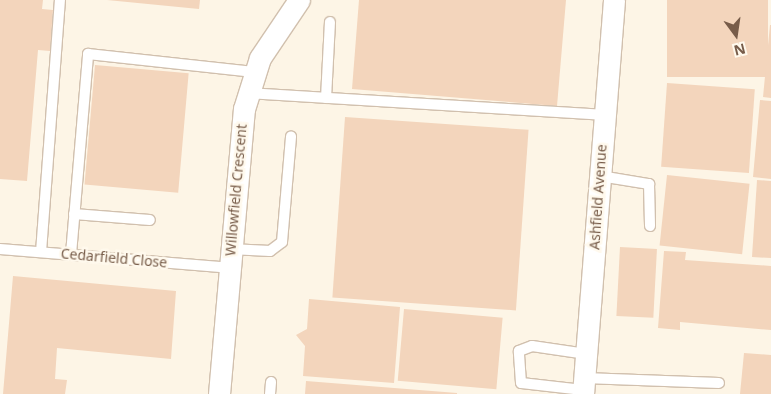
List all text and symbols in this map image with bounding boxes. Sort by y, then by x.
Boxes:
north arrow [711,10,761,60]
text: N [732,39,748,61]
street label: Willowfield Crescent [222,123,250,257]
street label: Ashfield Avenue [586,144,610,250]
street label: Cedarfield Close [60,245,168,271]

